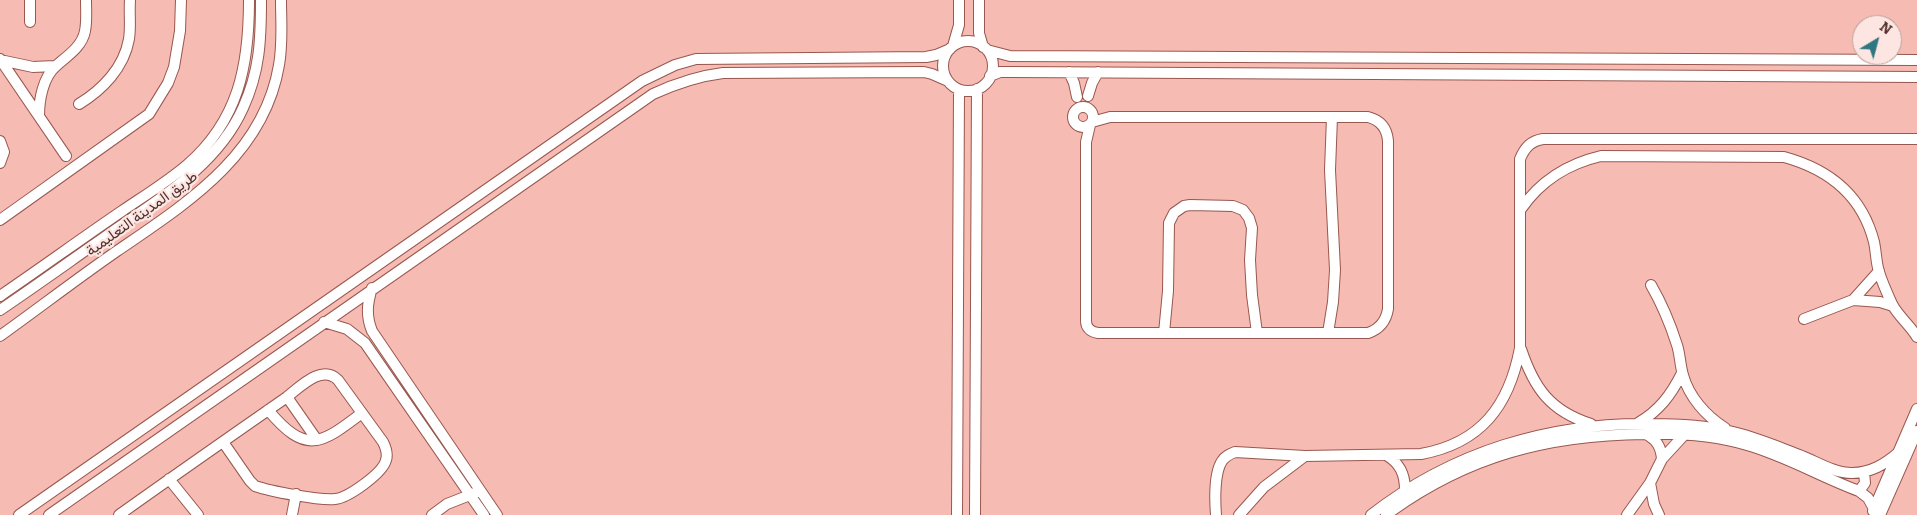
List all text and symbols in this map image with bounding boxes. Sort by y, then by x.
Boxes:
north arrow [1852,15,1902,65]
text: N [1876,18,1895,38]
street label: طريق المدينة التعليمية [83,167,201,261]

